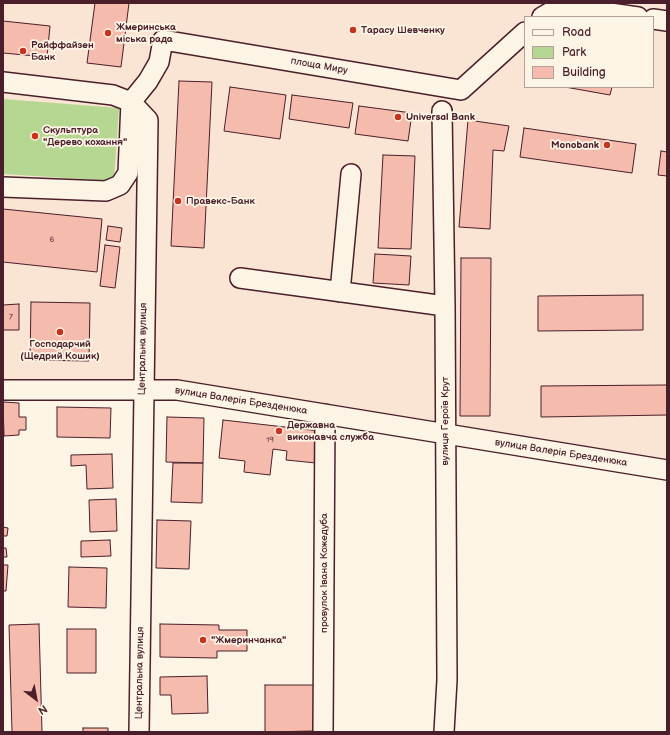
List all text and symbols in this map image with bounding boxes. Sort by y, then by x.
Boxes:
legend [524,16,654,88]
place label: Жмеринська міська рада [116,21,176,44]
place label: Тарасу Шевченку [361,24,445,36]
marker: Тарасу Шевченку [348,25,358,35]
text: Road [562,25,591,40]
marker: Жмеринська міська рада [103,28,113,38]
place label: Райффайзен Банк [31,39,94,62]
text: Park [562,45,586,60]
marker: Райффайзен Банк [18,46,28,56]
street label: площа Миру [290,55,348,77]
text: Building [562,65,606,80]
place label: Universal Bank [406,111,475,123]
marker: Universal Bank [393,112,403,122]
place label: Скульптура "Дерево кохання" [43,124,127,148]
marker: Скульптура "Дерево кохання" [30,131,40,141]
place label: Monobank [551,139,599,151]
marker: Monobank [602,140,612,150]
place label: Правекс-Банк [186,195,255,207]
marker: Правекс-Банк [173,196,183,206]
house number: 6 [50,235,54,245]
street label: Центральна вулиця [136,303,150,395]
house number: 7 [9,312,13,322]
marker: Господарчий (Щедрий Кошик) [55,327,65,337]
place label: Господарчий (Щедрий Кошик) [20,338,100,362]
street label: вулиця Героїв Крут [439,377,451,465]
street label: вулиця Валерія Брезденюка [174,385,308,417]
place label: Державна виконавча служба [287,419,374,442]
marker: Державна виконавча служба [274,426,284,436]
house number: 19 [266,435,274,445]
street label: вулиця Валерія Брезденюка [494,437,628,469]
street label: провулок Івана Кожедуба [318,513,330,633]
street label: Центральна вулиця [133,627,147,719]
place label: "Жмеринчанка" [211,634,286,646]
marker: "Жмеринчанка" [198,635,208,645]
north arrow [16,679,56,719]
text: N [36,702,50,717]

